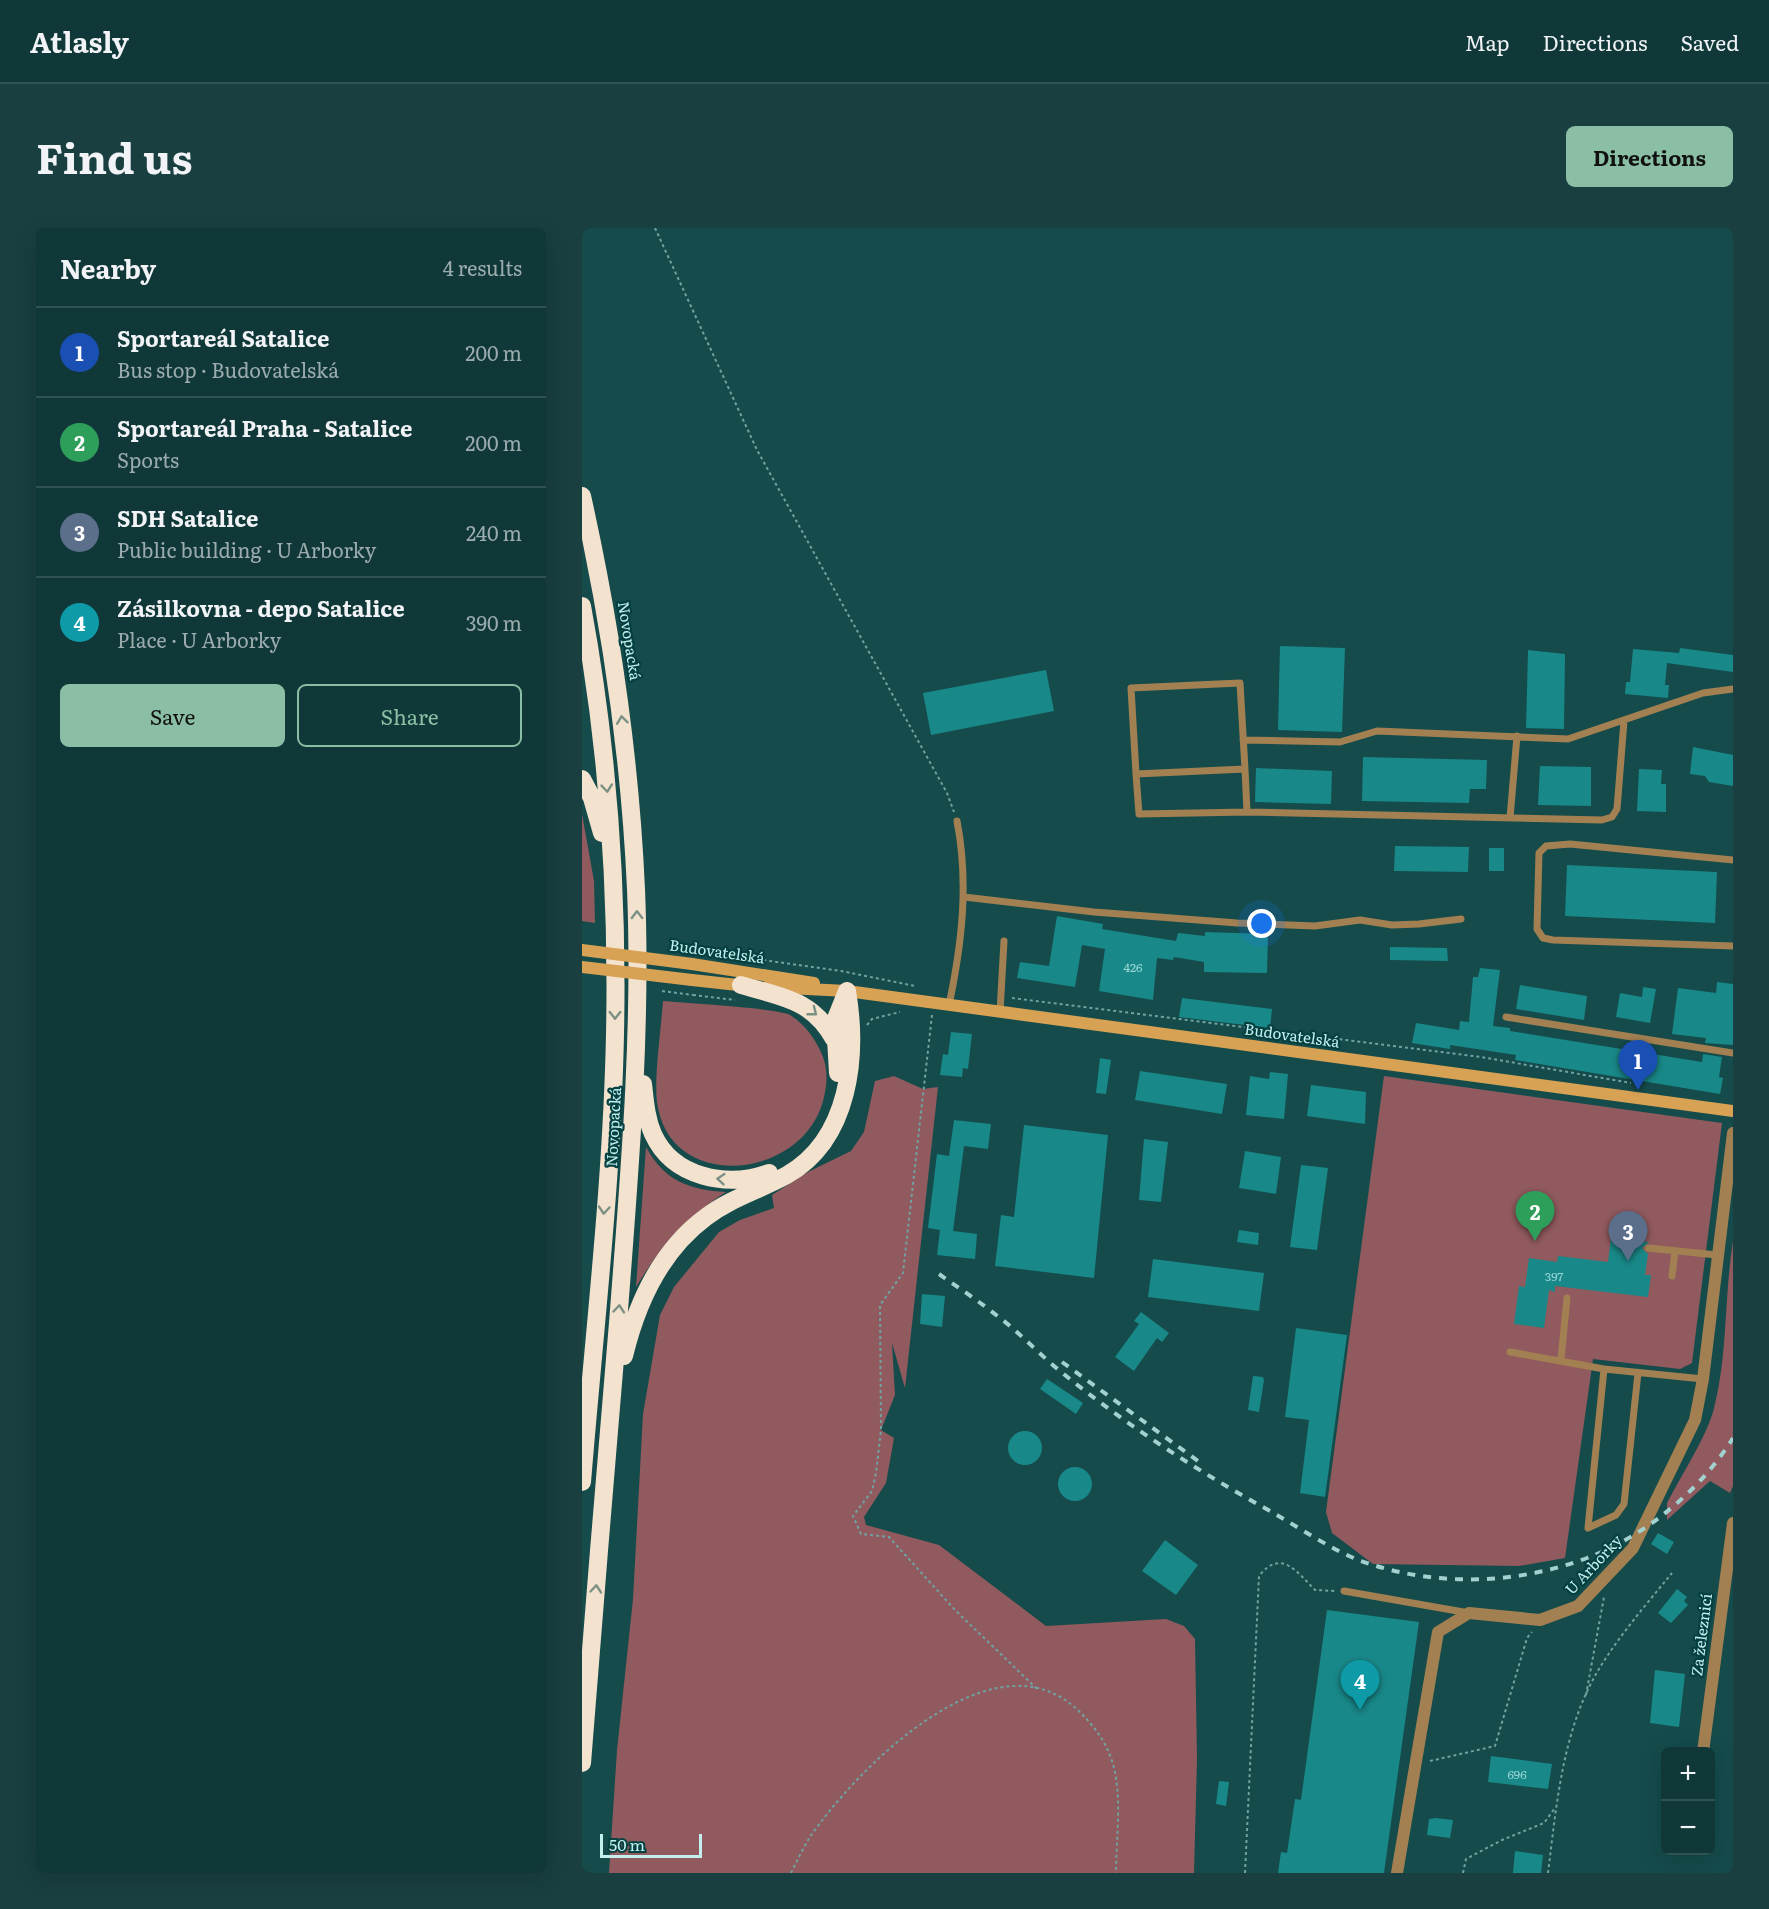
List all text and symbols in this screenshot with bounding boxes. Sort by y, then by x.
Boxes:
text: Atlasly [30,20,129,62]
text: Map [1465,26,1510,57]
text: Directions [1543,26,1648,57]
text: Saved [1681,26,1739,57]
text: Find us [36,125,193,187]
button: Directions [1566,126,1733,187]
text: Nearby [60,248,156,287]
text: 4 results [443,252,522,282]
text: Sportareál Satalice [117,321,329,354]
text: 1 [75,337,84,367]
text: 200 m [465,337,522,367]
text: Bus stop · Budovatelská [117,354,339,384]
text: Sportareál Praha - Satalice [117,411,412,444]
text: 2 [74,427,85,457]
text: 200 m [465,427,522,457]
text: Sports [117,444,179,474]
text: SDH Satalice [117,501,259,534]
text: 3 [74,517,85,547]
text: 240 m [466,517,522,547]
text: Public building · U Arborky [117,534,376,564]
text: Zásilkovna - depo Satalice [117,591,405,624]
street label: Novopacká [613,600,648,683]
text: 4 [73,607,86,637]
text: 390 m [466,607,522,637]
text: Place · U Arborky [117,624,281,654]
button: Save [60,684,285,747]
button: Share [297,684,522,747]
one-way arrow [616,716,629,725]
one-way arrow [600,784,613,793]
your location [1247,909,1276,938]
one-way arrow [630,910,643,919]
street label: Budovatelská [668,932,767,969]
house number: 426 [1123,958,1143,976]
one-way arrow [806,1004,817,1015]
one-way arrow [609,1010,621,1019]
street label: Budovatelská [1243,1016,1342,1053]
pin: 1 [1618,1040,1658,1090]
street label: Novopacká [599,1086,626,1167]
one-way arrow [716,1173,726,1186]
pin: 2 [1516,1192,1554,1241]
one-way arrow [598,1205,611,1214]
pin: 3 [1608,1212,1648,1261]
house number: 397 [1545,1267,1563,1285]
one-way arrow [612,1304,625,1313]
street label: U Arborky [1559,1528,1627,1599]
one-way arrow [589,1585,602,1594]
street label: Za železnicí [1684,1592,1717,1677]
pin: 4 [1340,1660,1380,1710]
map controls [1661,1747,1715,1855]
button: + [1661,1747,1715,1801]
house number: 696 [1507,1765,1527,1783]
button: − [1661,1801,1715,1855]
scale bar [600,1831,702,1858]
text: 50 m [609,1832,645,1856]

